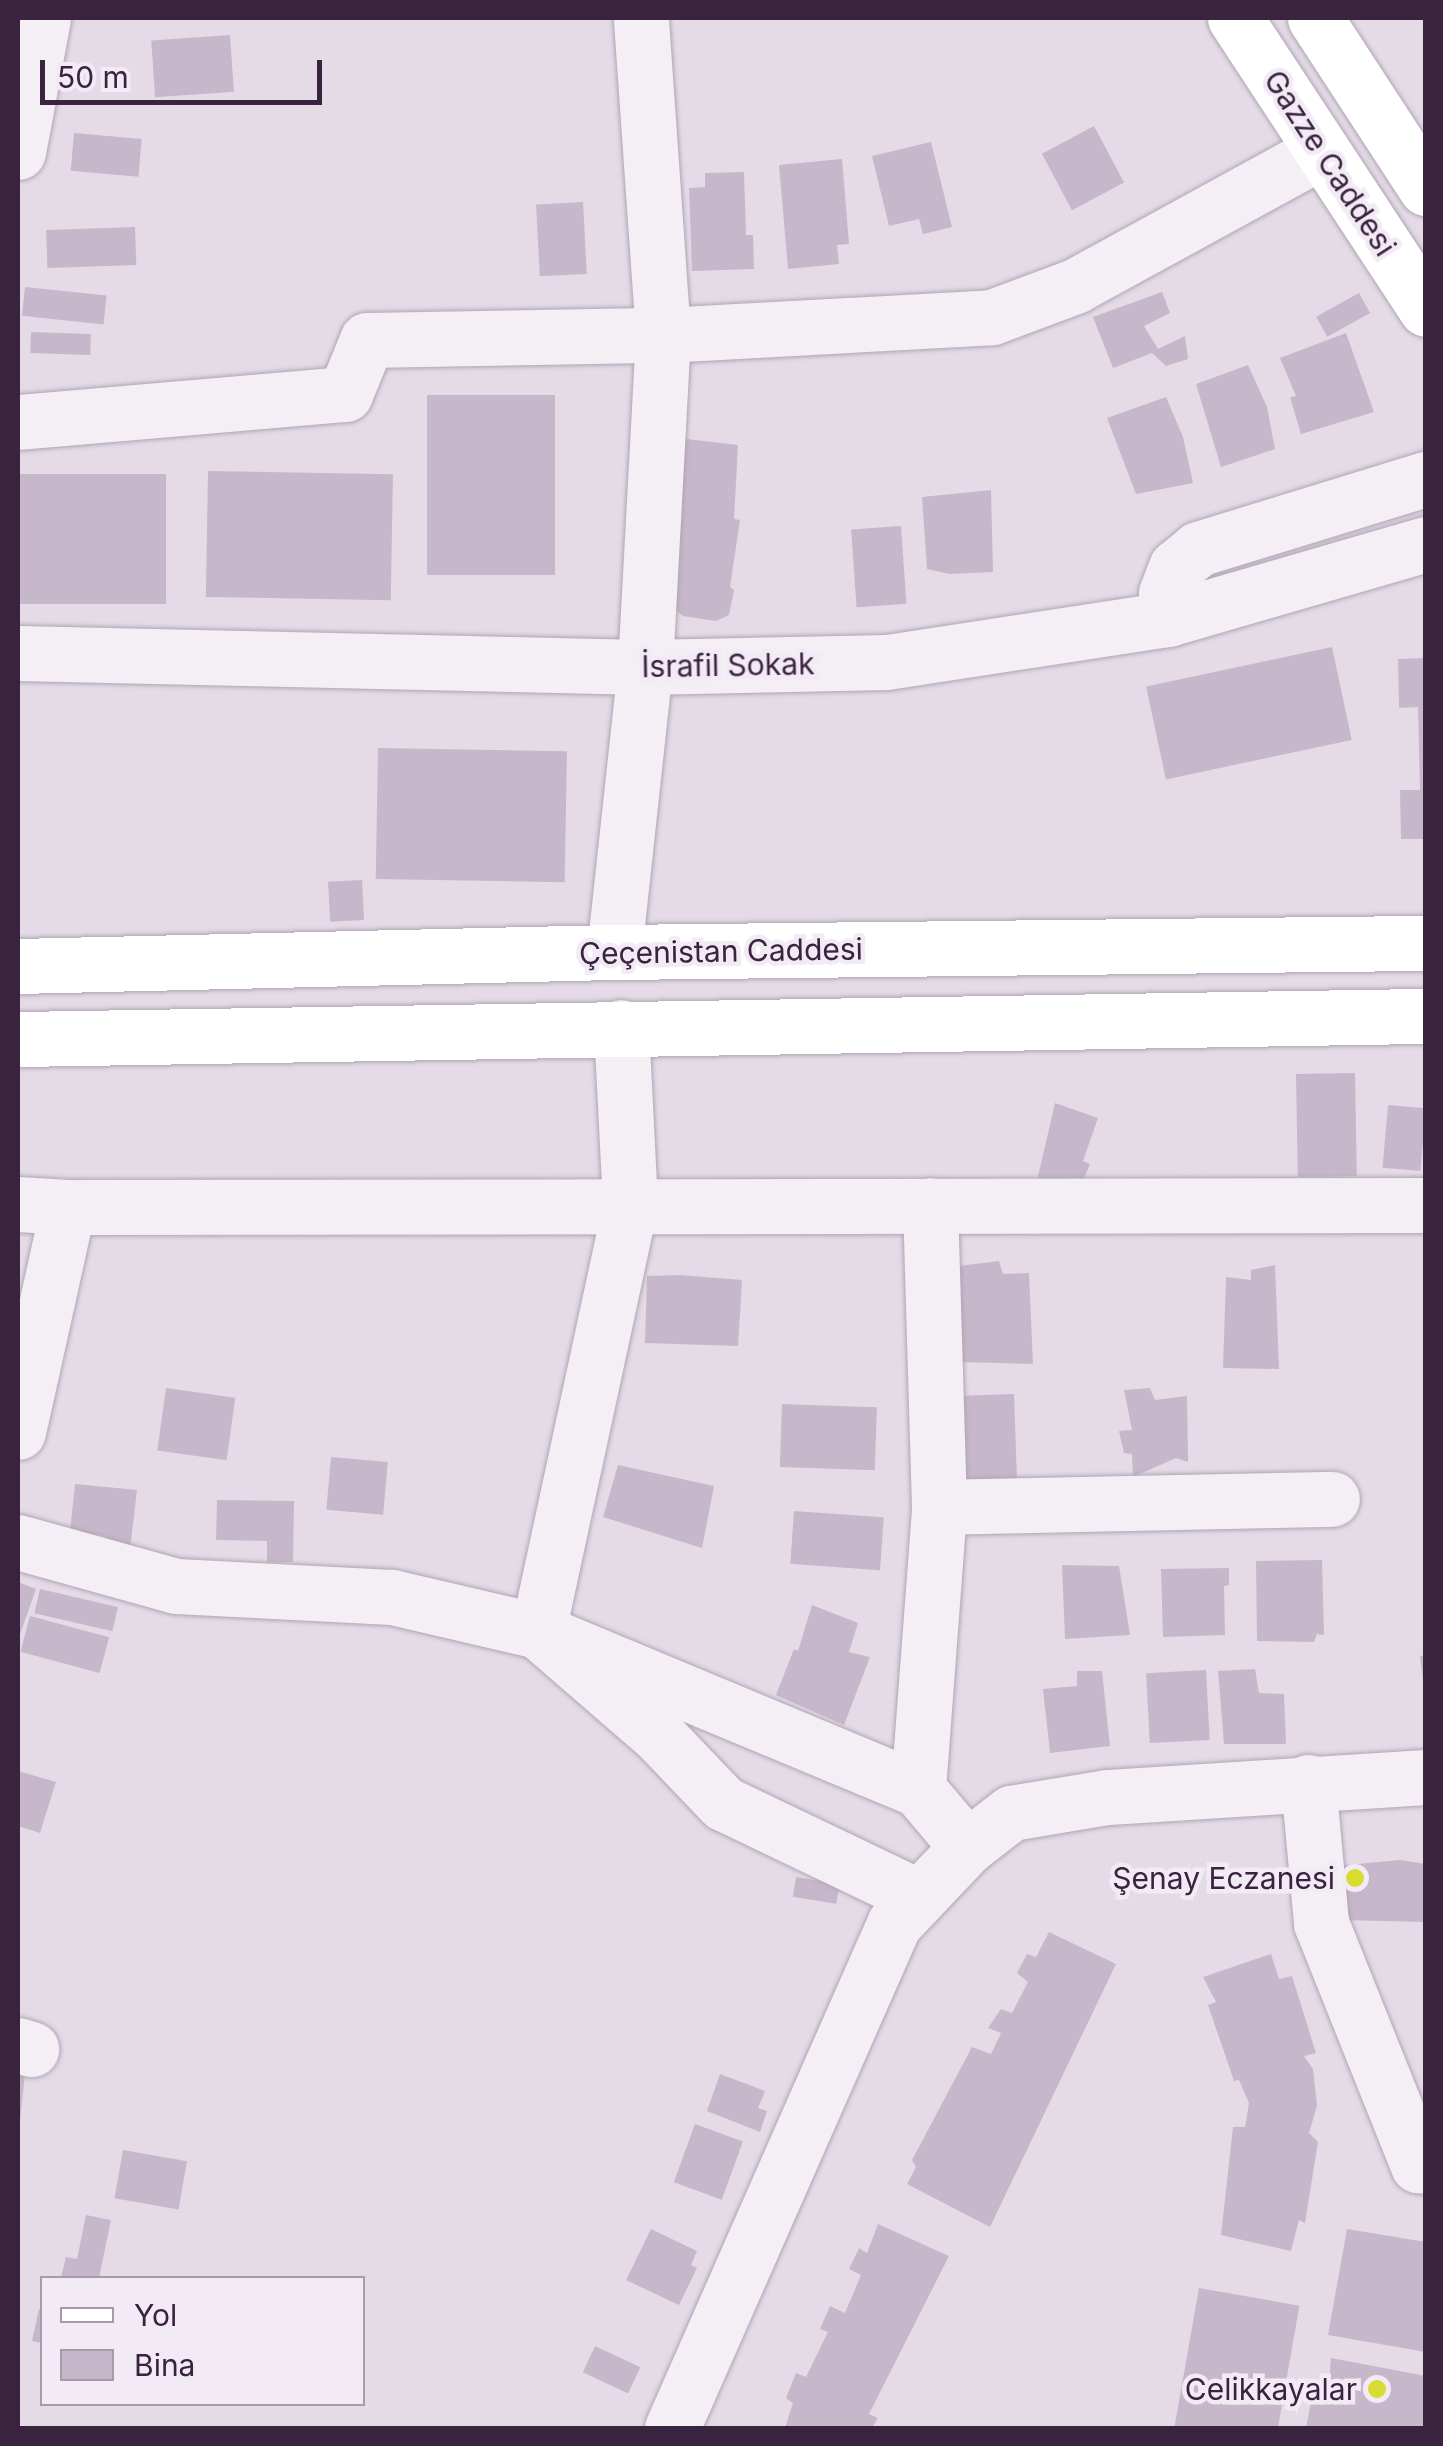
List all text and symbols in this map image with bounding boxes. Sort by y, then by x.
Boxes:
scale bar [45,40,328,102]
text: 50 m [57,59,129,95]
street label: Gazze Caddesi [1257,63,1403,263]
street label: İsrafil Sokak [641,645,815,685]
street label: Çeçenistan Caddesi [579,931,863,971]
place label: Şenay Eczanesi [1112,1860,1335,1896]
marker: Şenay Eczanesi [1344,1867,1366,1889]
legend [40,2276,365,2406]
text: Yol [134,2297,177,2333]
text: Bina [134,2347,195,2383]
place label: Celikkayalar [1185,2371,1357,2407]
marker: Celikkayalar [1366,2378,1388,2400]

